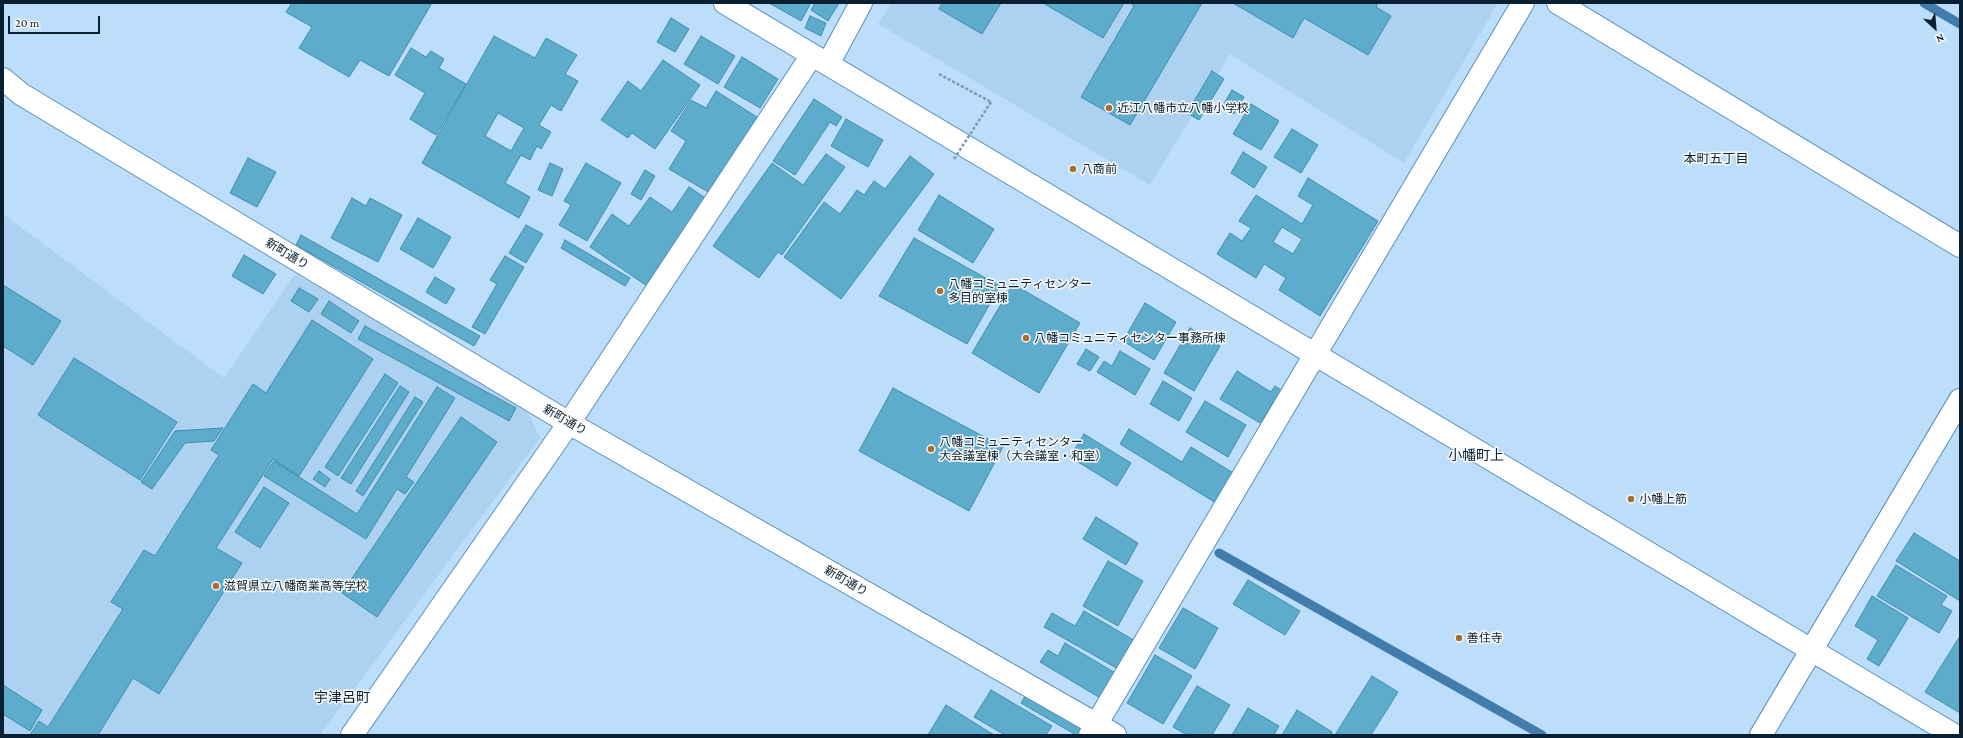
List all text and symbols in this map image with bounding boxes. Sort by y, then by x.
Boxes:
scale bar [10,8,102,34]
north arrow [1915,8,1955,48]
text: 20 m [15,16,39,30]
text: N [1934,32,1946,46]
place label: 近江八幡市立八幡小学校 [1117,101,1249,115]
marker: 近江八幡市立八幡小学校 [1104,103,1114,113]
district label: 本町五丁目 [1684,151,1748,167]
place label: 八商前 [1081,162,1117,176]
marker: 八商前 [1068,164,1078,174]
street label: 新町通り [263,235,311,273]
place label: 八幡コミュニティセンター 多目的室棟 [948,277,1092,305]
marker: 八幡コミュニティセンター 多目的室棟 [935,286,945,296]
place label: 八幡コミュニティセンター事務所棟 [1034,331,1226,345]
marker: 八幡コミュニティセンター事務所棟 [1021,333,1031,343]
street label: 新町通り [541,402,589,438]
place label: 八幡コミュニティセンター 大会議室棟（大会議室・和室） [939,435,1107,463]
marker: 八幡コミュニティセンター 大会議室棟（大会議室・和室） [926,444,936,454]
district label: 小幡町上 [1448,448,1504,464]
place label: 小幡上筋 [1639,492,1687,506]
marker: 小幡上筋 [1626,494,1636,504]
street label: 新町通り [822,563,870,599]
place label: 滋賀県立八幡商業高等学校 [224,579,368,593]
marker: 滋賀県立八幡商業高等学校 [211,581,221,591]
place label: 善住寺 [1467,631,1503,645]
marker: 善住寺 [1454,633,1464,643]
district label: 宇津呂町 [314,690,370,706]

